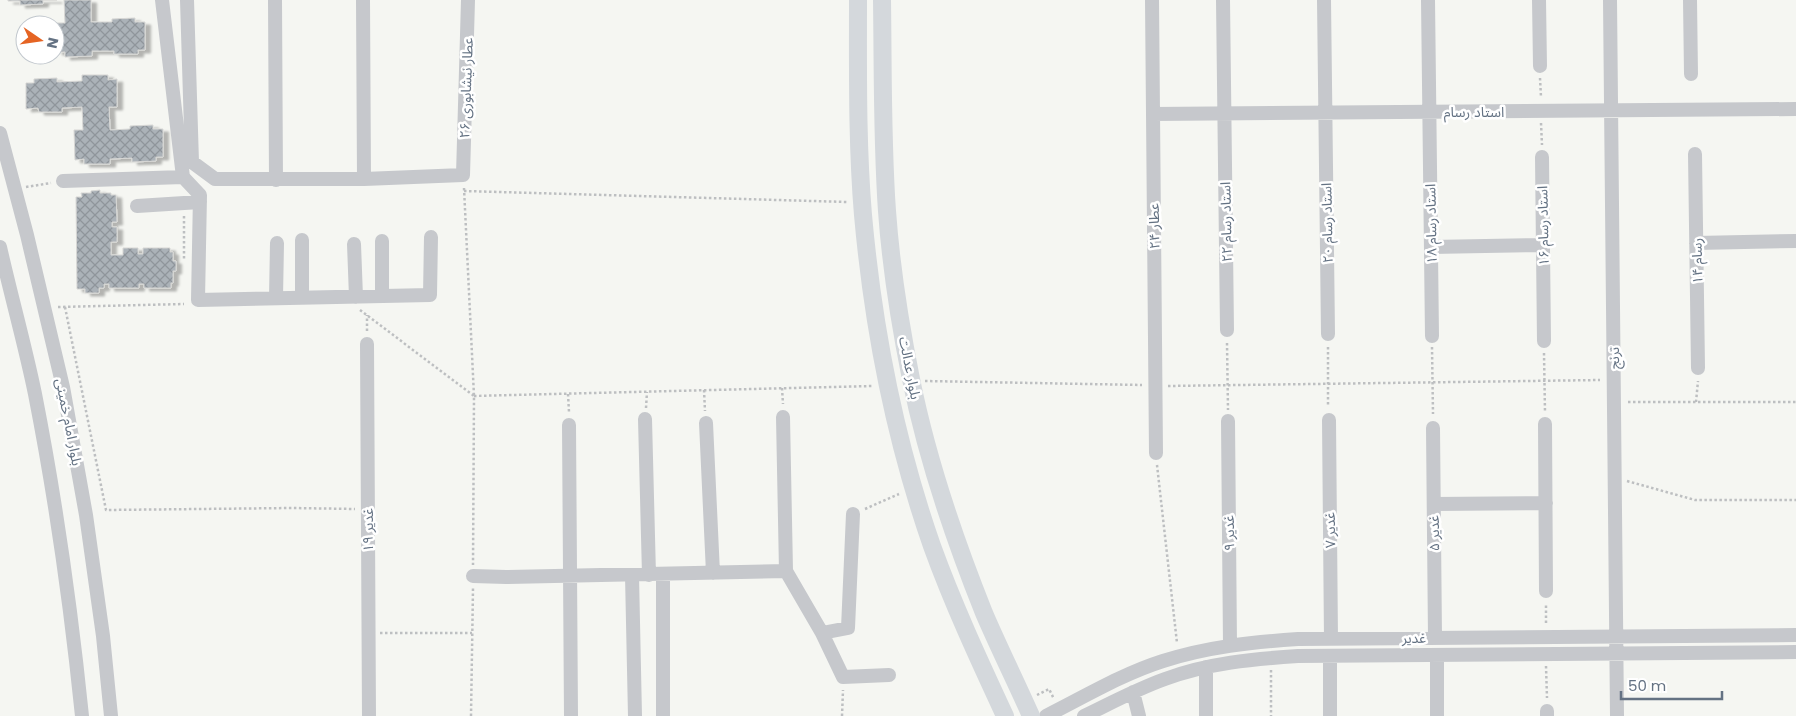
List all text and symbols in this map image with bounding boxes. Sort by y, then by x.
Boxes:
north arrow [15,15,65,65]
text: N [42,36,64,50]
street label: عطار نیشابوری ۲۶ [454,37,478,139]
street label: استاد رسام [1444,102,1504,123]
street label: استاد رسام ۲۲ [1215,182,1238,262]
street label: استاد رسام ۲۰ [1316,183,1339,263]
street label: استاد رسام ۱۸ [1420,184,1443,264]
street label: استاد رسام ۱۶ [1532,186,1555,266]
street label: عطار ۲۴ [1144,203,1164,249]
street label: رسام ۱۴ [1687,238,1708,284]
street label: بلوار عدالت [894,335,926,401]
street label: ترنج [1604,347,1625,369]
street label: بلوار امام خمینی [50,377,87,468]
street label: غدیر ۱۹ [358,508,378,552]
street label: غدیر ۷ [1320,512,1340,548]
street label: غدیر ۹ [1219,515,1239,551]
street label: غدیر ۵ [1424,515,1444,551]
street label: غدیر [1401,628,1426,648]
scale bar [1621,668,1722,700]
text: 50 m [1628,675,1666,696]

